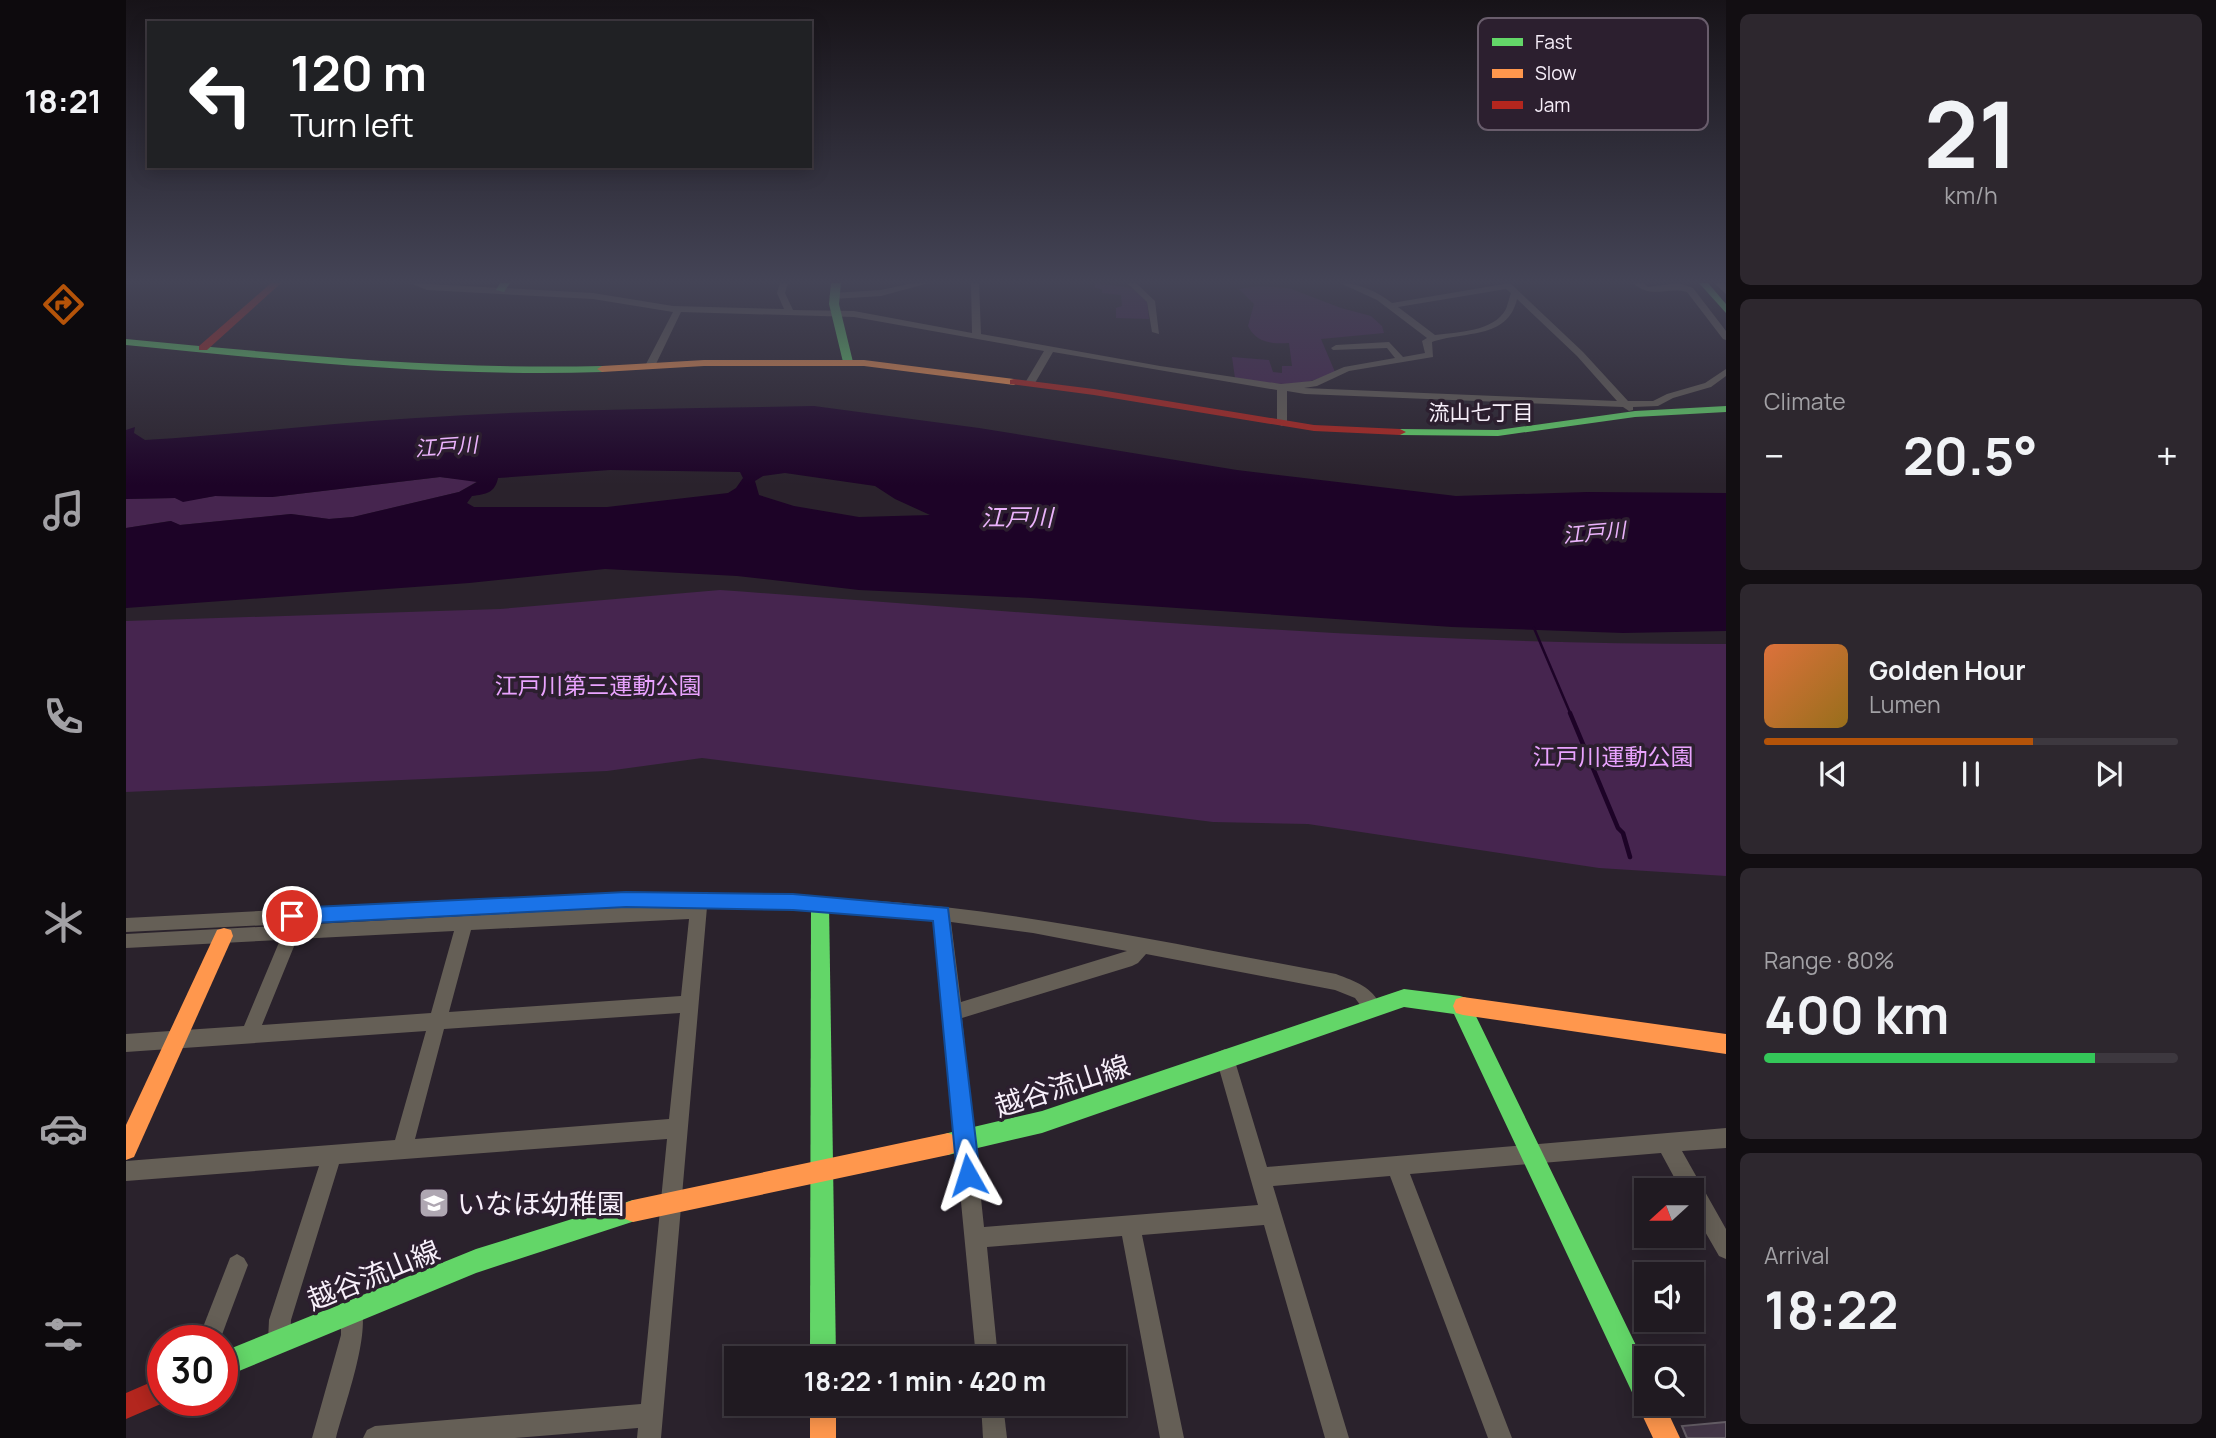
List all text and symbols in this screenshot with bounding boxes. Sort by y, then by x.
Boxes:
legend [1478,18,1708,130]
text: Fast [1535,29,1572,55]
text: 120 m [290,39,427,106]
icon: left [175,49,266,140]
text: Slow [1535,60,1577,86]
text: 21 [1924,71,2018,195]
text: 18:21 [24,79,102,123]
text: Jam [1535,92,1570,118]
text: Turn left [290,103,414,147]
text: km/h [1944,179,1998,211]
icon: directions [39,280,88,329]
text: Climate [1764,385,1846,417]
district label: 流山七丁目 [1429,398,1534,426]
text: 20.5° [1903,420,2038,491]
text: − [1764,429,1785,481]
text: + [2156,429,2178,481]
water label: 江戸川 [414,430,480,462]
icon: music [39,486,88,535]
water label: 江戸川 [981,500,1056,533]
water label: 江戸川 [1561,515,1629,549]
text: Golden Hour [1869,652,2026,688]
park label: 江戸川第三運動公園 [495,669,702,701]
text: Lumen [1869,688,1941,720]
icon: phone [39,692,88,741]
park label: 江戸川運動公園 [1533,740,1694,772]
icon: previous [1814,755,1852,793]
icon: pause [1952,755,1990,793]
icon: next [2090,755,2128,793]
pin [262,886,322,946]
icon: arrive [273,897,311,935]
icon: climate [39,898,88,947]
text: Range · 80% [1764,944,1895,976]
text: 400 km [1764,979,1949,1050]
street label: 越谷流山線 [990,1045,1134,1125]
icon: car [39,1104,88,1153]
position arrow [931,1138,1005,1212]
north arrow [1634,1178,1704,1248]
map controls [1634,1178,1704,1416]
place label: いなほ幼稚園 [457,1184,625,1222]
school or university icon: いなほ幼稚園 [417,1186,451,1220]
street label: 越谷流山線 [301,1230,445,1318]
text: Arrival [1764,1239,1830,1271]
button: sound [1634,1262,1704,1332]
text: 18:22 [1764,1274,1898,1345]
icon: filters [39,1310,88,1359]
speed limit sign: 30 [147,1325,238,1416]
button: search [1634,1346,1704,1416]
text: 18:22 · 1 min · 420 m [804,1363,1046,1399]

